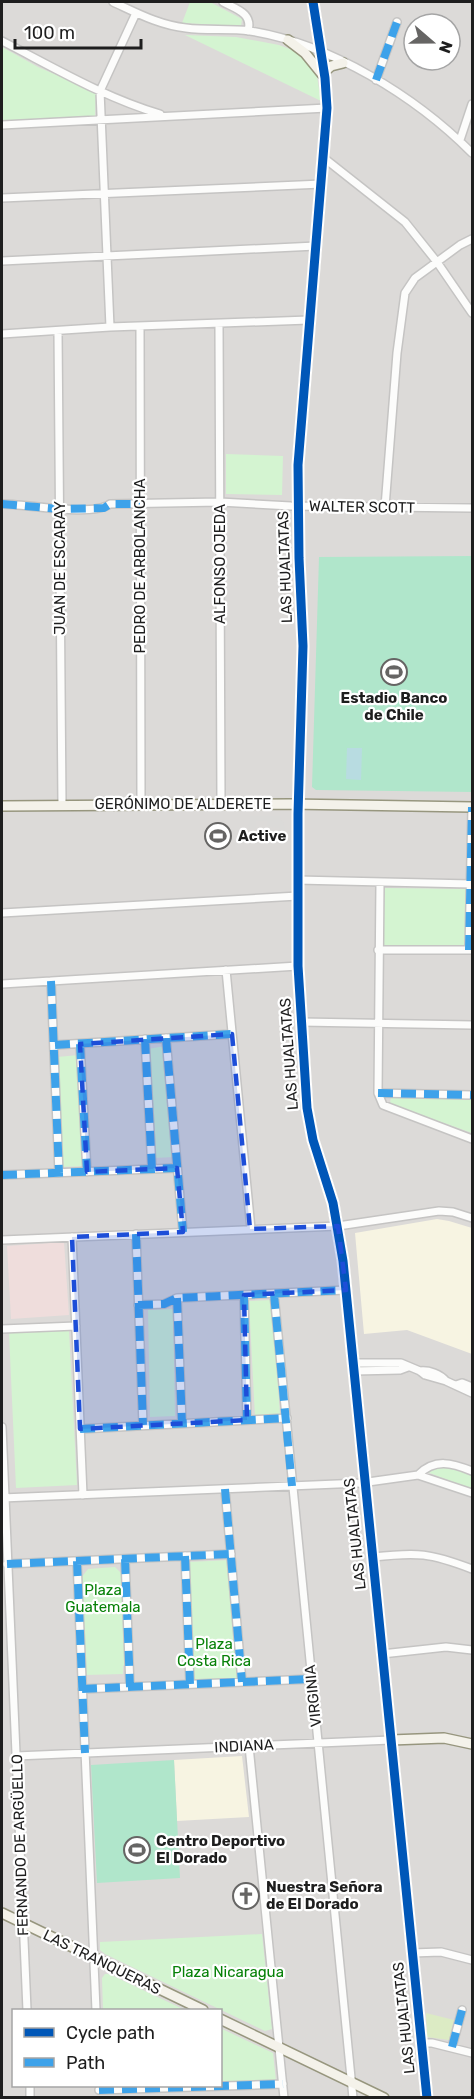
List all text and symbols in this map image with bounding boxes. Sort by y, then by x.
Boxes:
scale bar [15,12,141,50]
north arrow [402,12,462,72]
text: 100 m [24,22,75,44]
text: N [435,38,457,56]
street label: PEDRO DE ARBOLANCHA [131,478,149,654]
street label: WALTER SCOTT [309,497,416,517]
street label: JUAN DE ESCARAY [51,501,69,635]
street label: ALFONSO OJEDA [211,504,229,624]
street label: LAS HUALTATAS [274,511,296,623]
sports icon: Estadio Banco de Chile [379,657,409,687]
place label: Estadio Banco de Chile [341,689,447,724]
street label: GERÓNIMO DE ALDERETE [95,795,271,813]
sports icon: Active [203,821,233,851]
place label: Active [238,827,286,845]
street label: LAS HUALTATAS [276,997,302,1111]
street label: LAS HUALTATAS [340,1477,370,1591]
park label: Plaza Guatemala [65,1581,141,1616]
park label: Plaza Costa Rica [177,1635,251,1670]
street label: VIRGINIA [301,1664,325,1728]
street label: INDIANA [214,1735,274,1757]
street label: FERNANDO DE ARGÜELLO [8,1754,32,1936]
place label: Centro Deportivo El Dorado [156,1832,285,1867]
sports icon: Centro Deportivo El Dorado [122,1835,152,1865]
place label: Nuestra Señora de El Dorado [266,1878,383,1913]
church icon: Nuestra Señora de El Dorado [231,1881,261,1911]
street label: LAS TRANQUERAS [40,1926,164,1998]
street label: LAS HUALTATAS [389,1961,419,2075]
park label: Plaza Nicaragua [172,1963,284,1981]
legend [12,2009,222,2087]
text: Cycle path [66,2022,155,2044]
text: Path [66,2052,105,2074]

